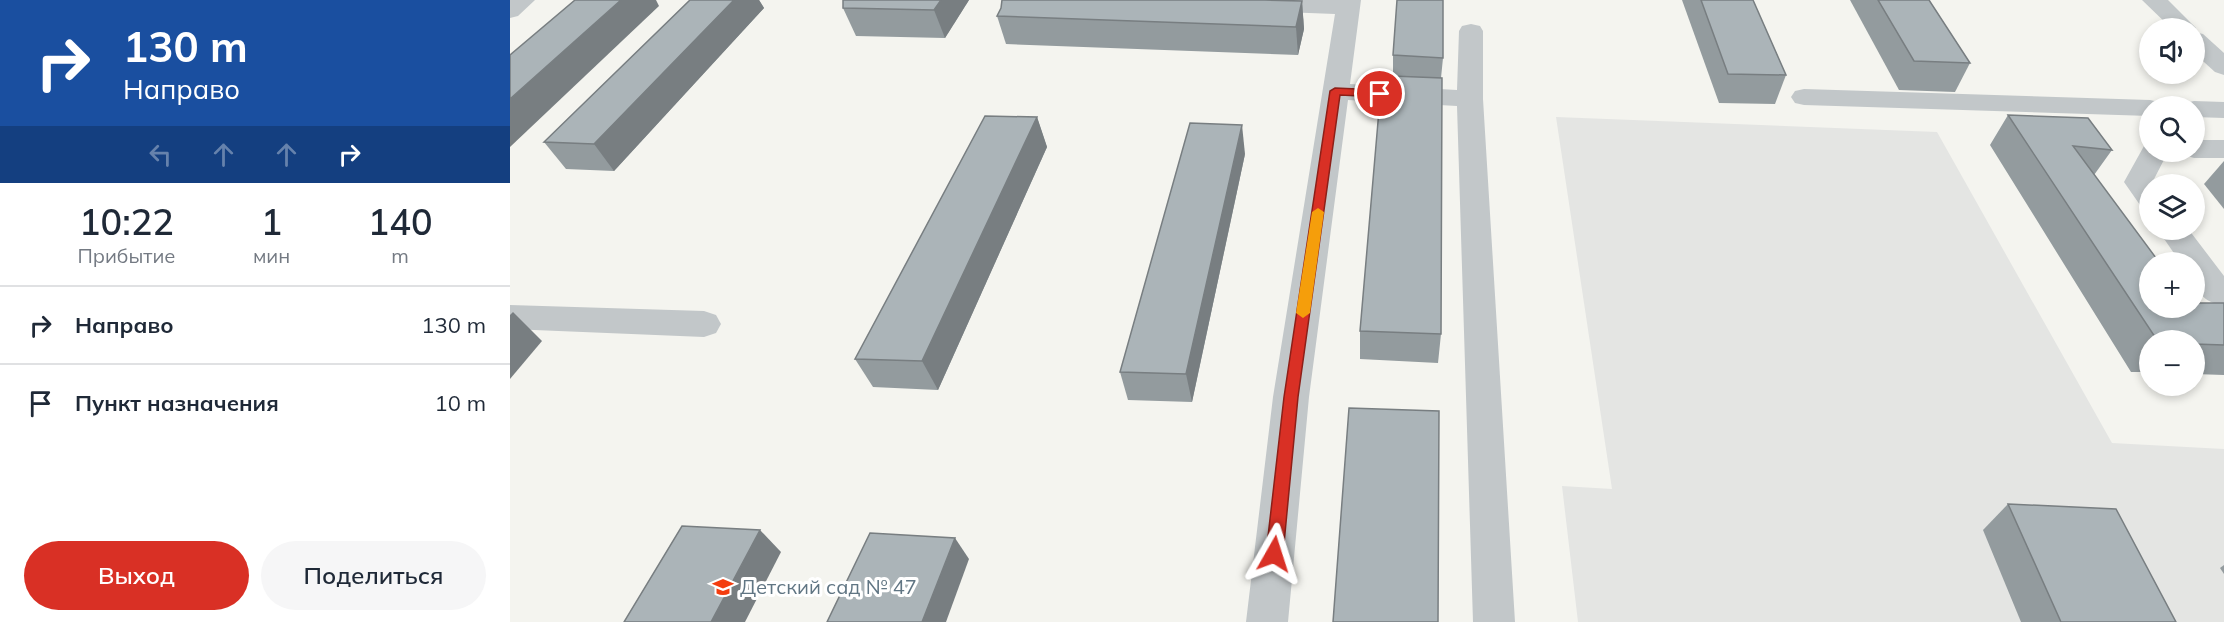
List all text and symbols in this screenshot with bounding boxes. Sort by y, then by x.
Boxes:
map controls [2139,18,2205,396]
button: sound [2139,18,2205,84]
text: 130 m [123,20,248,73]
icon: right [24,24,102,102]
pin [1354,68,1405,119]
text: Направо [123,72,240,106]
icon: arrive [1363,77,1396,110]
button: search [2139,96,2205,162]
icon: left [144,138,177,171]
icon: ahead [207,138,240,171]
icon: ahead [270,138,303,171]
icon: right [333,138,366,171]
button: layers [2139,174,2205,240]
text: 10:22 [79,199,174,244]
text: 1 [261,199,282,244]
text: 140 [368,199,433,244]
text: Прибытие [77,243,175,268]
text: мин [253,243,290,268]
text: m [391,243,409,268]
button: + [2139,252,2205,318]
icon: right [24,309,57,342]
text: Направо [75,311,173,339]
text: 130 m [421,311,486,339]
button: − [2139,330,2205,396]
icon: arrive [24,387,57,420]
text: Пункт назначения [75,389,279,417]
text: 10 m [435,389,486,417]
position arrow [1242,522,1306,586]
button: Выход [24,541,249,610]
button: Поделиться [261,541,486,610]
place label: Детский сад № 47 [740,574,917,599]
school or university icon: Детский сад № 47 [711,575,735,599]

